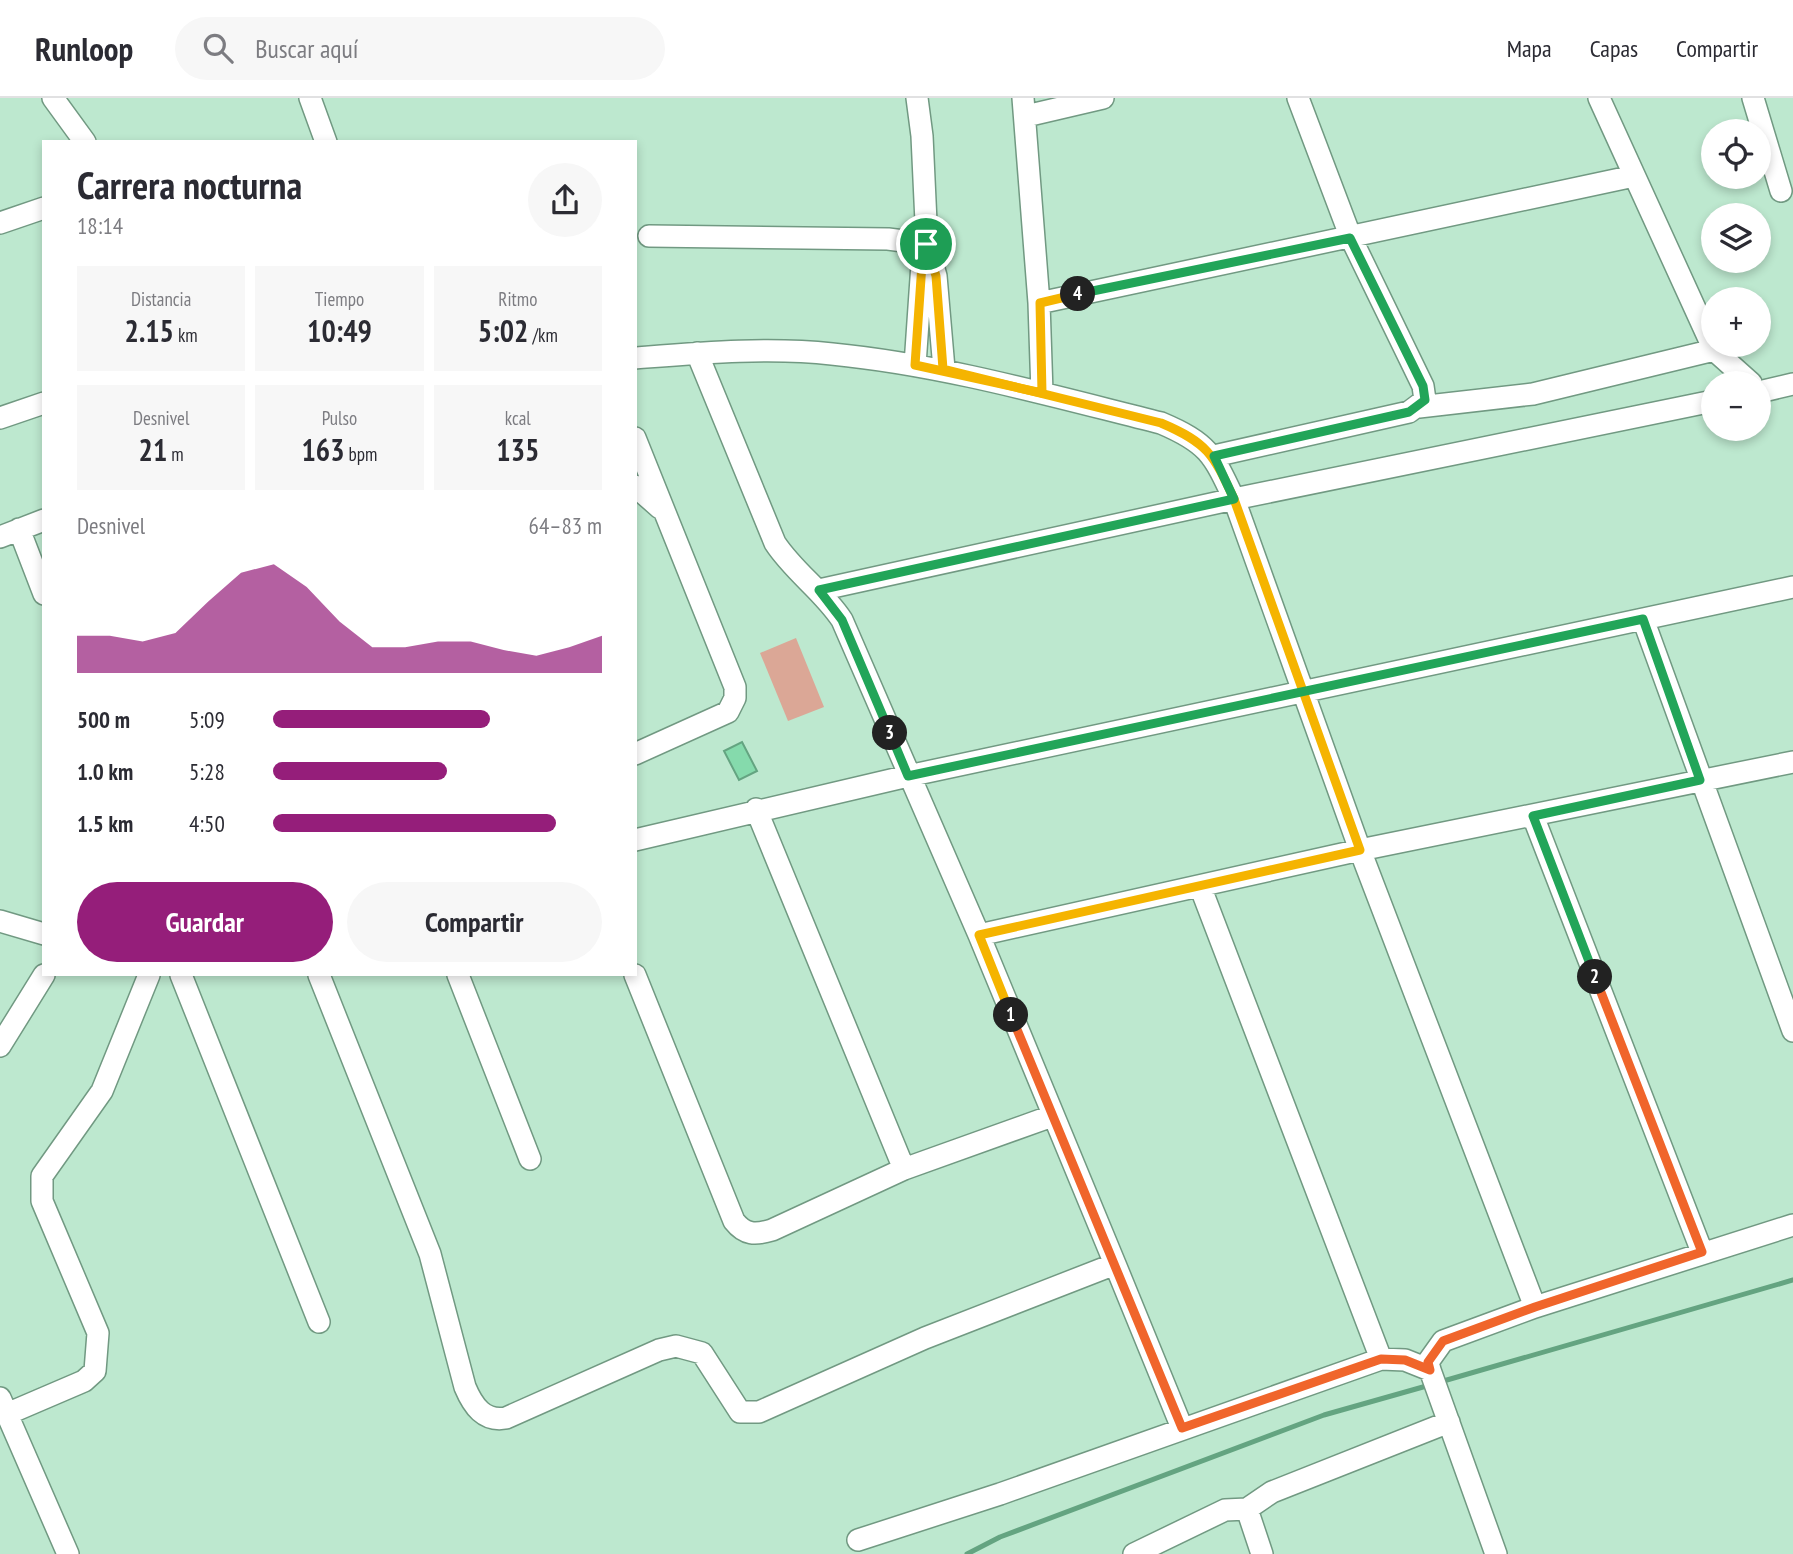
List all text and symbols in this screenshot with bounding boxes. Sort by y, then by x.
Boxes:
search box [175,17,665,80]
text: Runloop [35,27,133,70]
icon: search [199,29,237,67]
text: Buscar aquí [255,32,358,65]
text: Mapa [1507,33,1552,64]
text: Capas [1590,33,1638,64]
text: Compartir [1676,33,1758,64]
map controls [1701,119,1771,441]
button: locate [1701,119,1771,189]
text: Carrera nocturna [77,160,302,209]
button: share [528,163,602,237]
button: layers [1701,203,1771,273]
text: 18:14 [77,211,123,240]
pin [896,214,956,274]
icon: arrive [907,225,945,263]
pin: 4 [1060,276,1096,312]
text: 4 [1073,281,1082,305]
text: Distancia [131,287,191,311]
text: Tiempo [315,287,364,311]
text: Ritmo [498,287,537,311]
button: + [1701,287,1771,357]
text: 2.15 [125,311,174,350]
text: 10:49 [307,311,372,350]
text: 5:02 [478,311,528,350]
text: km [174,323,198,347]
text: /km [528,323,558,347]
button: − [1701,371,1771,441]
text: Desnivel [133,406,189,430]
text: Pulso [322,406,357,430]
text: kcal [505,406,531,430]
text: 21 [139,430,167,469]
text: 163 [302,430,345,469]
text: 135 [496,430,539,469]
text: m [167,442,184,466]
text: bpm [345,442,377,466]
text: Desnivel [77,511,145,540]
text: 64–83 m [529,511,602,540]
text: 500 m [77,705,130,734]
text: 5:09 [189,705,225,734]
pin: 3 [872,716,908,750]
text: 3 [885,720,894,744]
text: 1.0 km [77,757,133,786]
text: 5:28 [189,757,225,786]
text: 1.5 km [77,809,133,838]
text: 4:50 [189,809,225,838]
button: Guardar [77,882,333,962]
button: Compartir [347,882,602,962]
pin: 2 [1578,960,1612,994]
text: 2 [1590,964,1599,988]
pin: 1 [993,998,1028,1032]
text: 1 [1006,1002,1015,1026]

